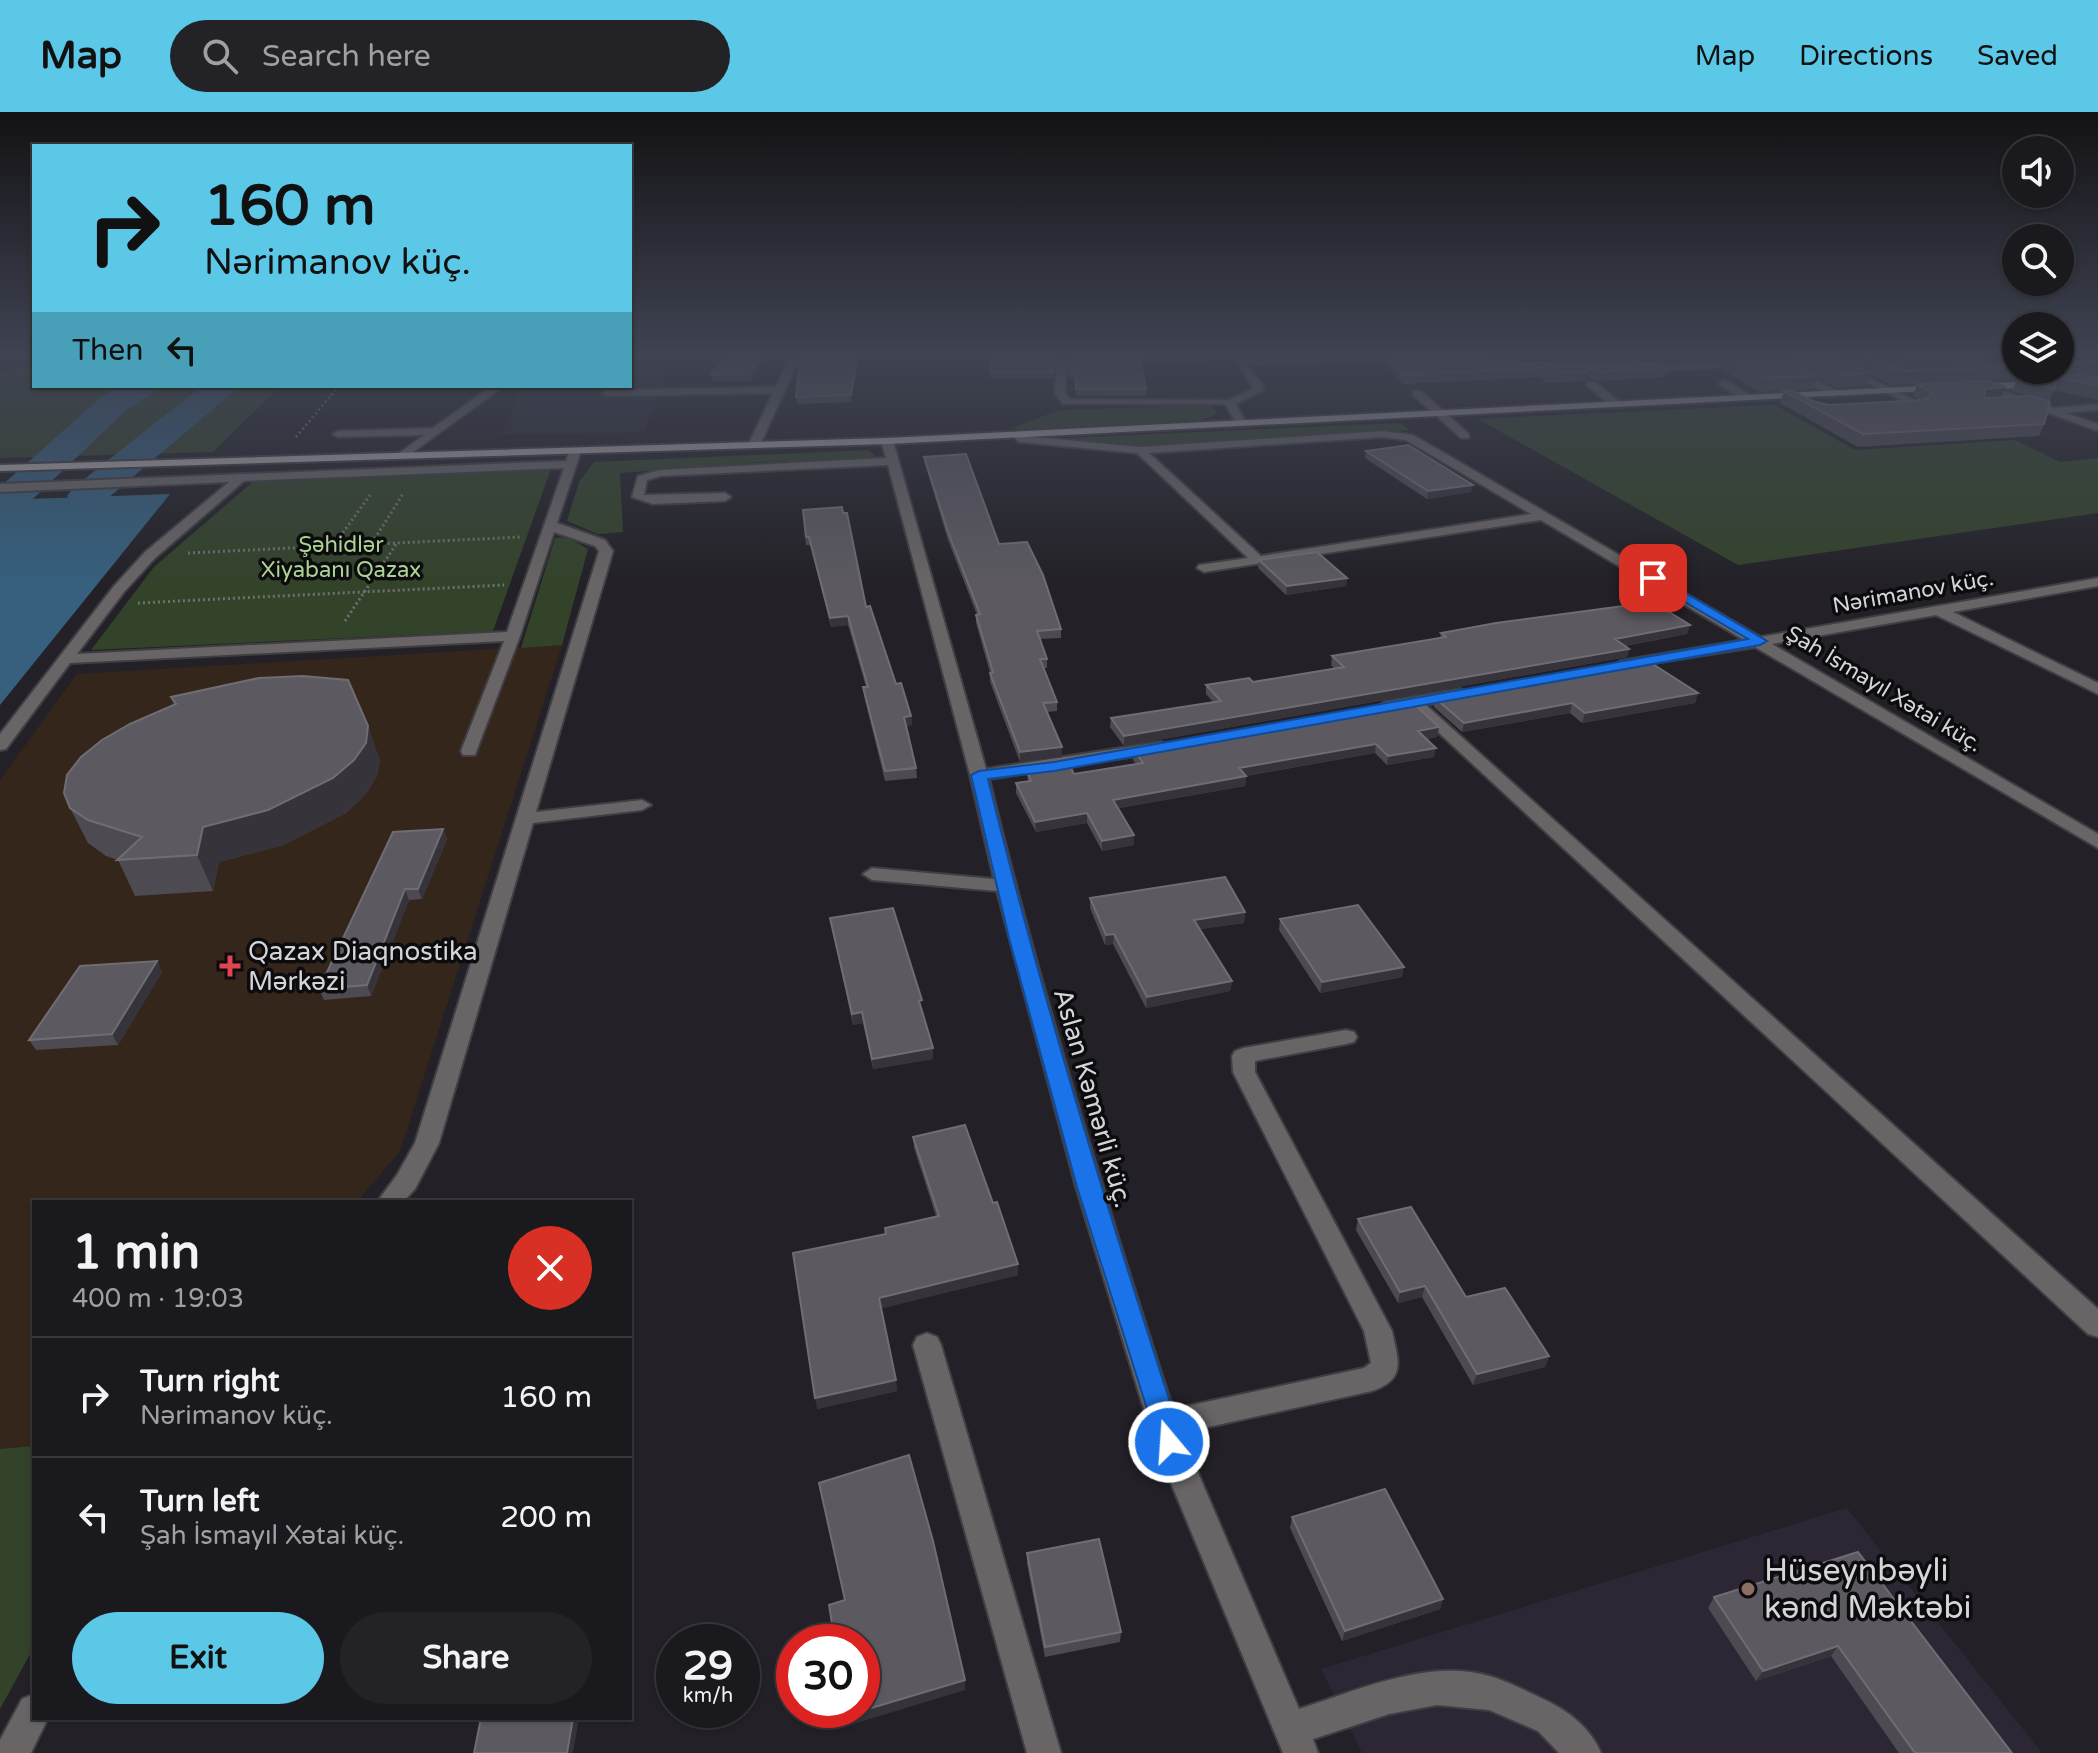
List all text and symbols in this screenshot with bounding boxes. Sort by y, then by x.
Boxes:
search box [170,20,730,92]
text: Map [40,33,122,79]
icon: search [198,34,242,78]
text: Search here [262,38,431,75]
text: Map [1695,39,1755,73]
text: Directions [1799,39,1933,73]
text: Saved [1977,39,2058,73]
map controls [2002,136,2074,384]
button: sound [2002,136,2074,208]
text: 160 m [204,173,375,240]
icon: right [72,176,176,280]
button: search [2002,224,2074,296]
text: Nərimanov küç. [204,241,471,284]
button: layers [2002,312,2074,384]
icon: left [160,328,204,372]
text: Then [72,332,144,369]
park label: Şəhidlər Xiyabanı Qazax [261,532,421,583]
pin [1619,544,1687,612]
icon: arrive [1631,556,1675,600]
street label: Nərimanov küç. [1830,565,1996,619]
street label: Şah İsmayıl Xətai küç. [1782,620,1986,758]
place label: Qazax Diaqnostika Mərkəzi [248,936,478,997]
marker: Qazax Diaqnostika Mərkəzi [219,955,241,977]
street label: Aslan Kəmərli küç. [1047,985,1139,1211]
text: 1 min [72,1224,200,1282]
button: close [508,1226,592,1310]
text: 400 m · 19:03 [72,1283,244,1314]
text: Turn right [140,1363,280,1400]
icon: right [72,1375,116,1419]
text: 160 m [500,1379,592,1416]
text: Nərimanov küç. [140,1400,333,1431]
position arrow [1127,1400,1211,1484]
text: Turn left [140,1483,259,1520]
icon: left [72,1495,116,1539]
text: 200 m [500,1499,592,1536]
text: Şah İsmayıl Xətai küç. [140,1520,404,1551]
place label: Hüseynbəyli kənd Məktəbi [1764,1552,1972,1627]
marker: Hüseynbəyli kənd Məktəbi [1739,1580,1757,1598]
button: Exit [72,1612,324,1704]
button: Share [340,1612,592,1704]
speed limit sign: 30 [776,1624,880,1728]
text: 29 [683,1642,733,1690]
text: km/h [683,1684,733,1708]

